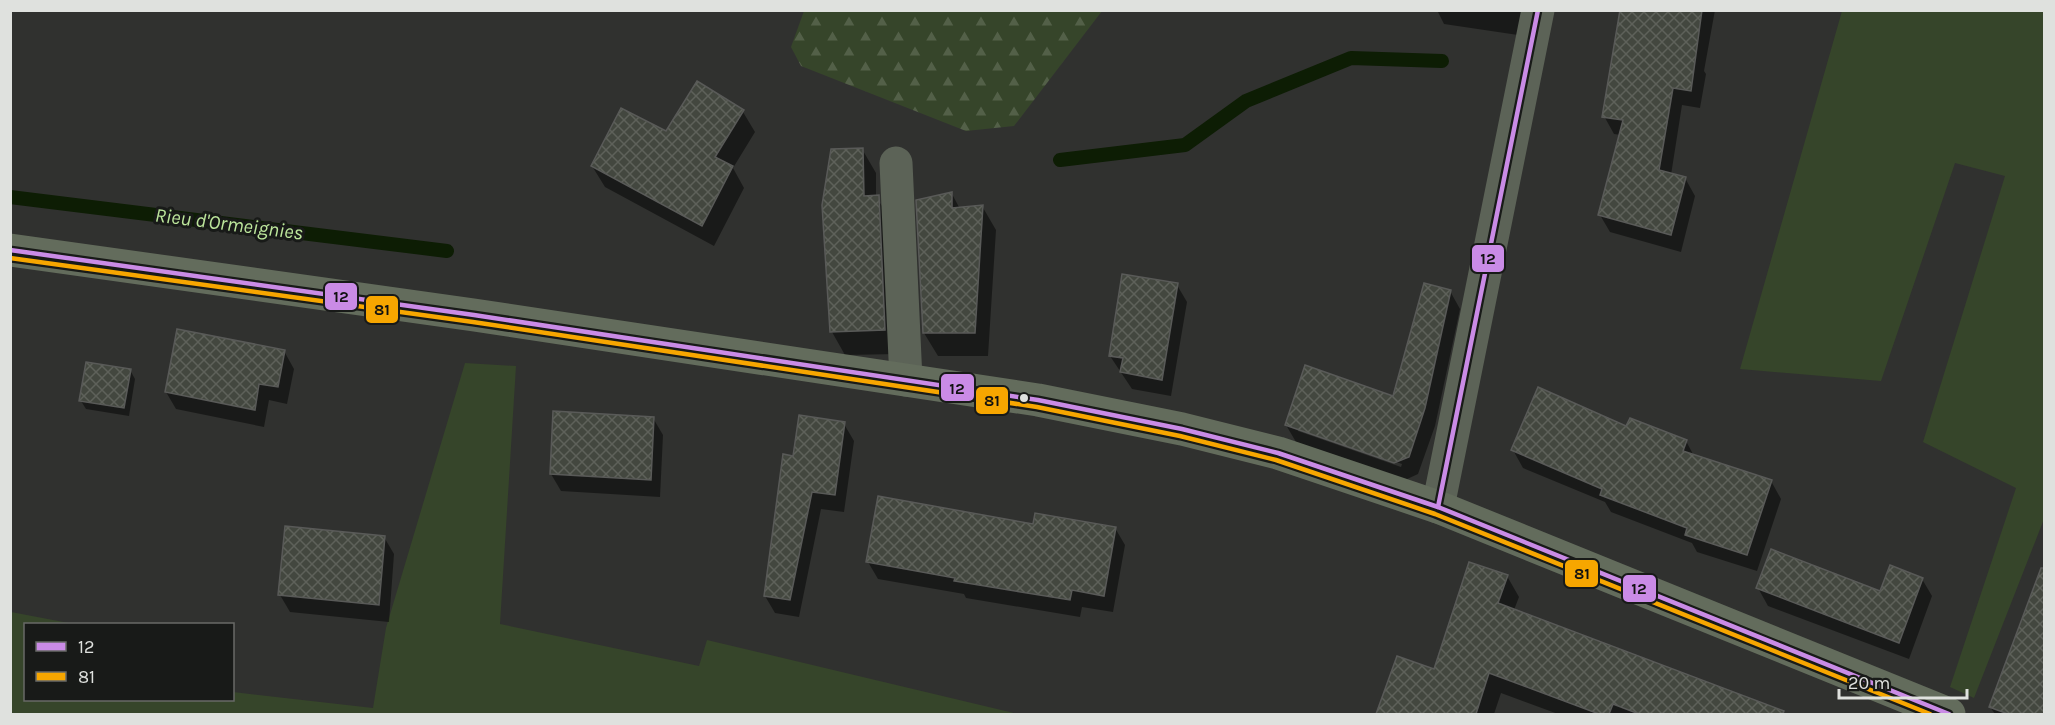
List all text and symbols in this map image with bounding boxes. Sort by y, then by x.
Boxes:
water label: Rieu d'Ormeignies [154,204,304,244]
line badge: 12 [1471,244,1505,273]
text: 12 [1480,249,1496,268]
line badge: 12 [324,282,358,311]
text: 12 [333,287,349,306]
line badge: 81 [365,295,399,324]
text: 81 [374,300,390,319]
line badge: 12 [940,373,975,402]
text: 12 [949,379,965,398]
line badge: 81 [975,386,1009,415]
text: 81 [984,391,1000,410]
unlabelled marker [1018,392,1030,404]
line badge: 81 [1564,559,1599,588]
text: 81 [1574,564,1590,583]
line badge: 12 [1622,574,1657,603]
text: 12 [1631,579,1647,598]
legend [24,623,234,701]
text: 12 [78,636,94,658]
scale bar [1839,662,1966,700]
text: 81 [78,666,95,688]
text: 20 m [1848,672,1890,694]

